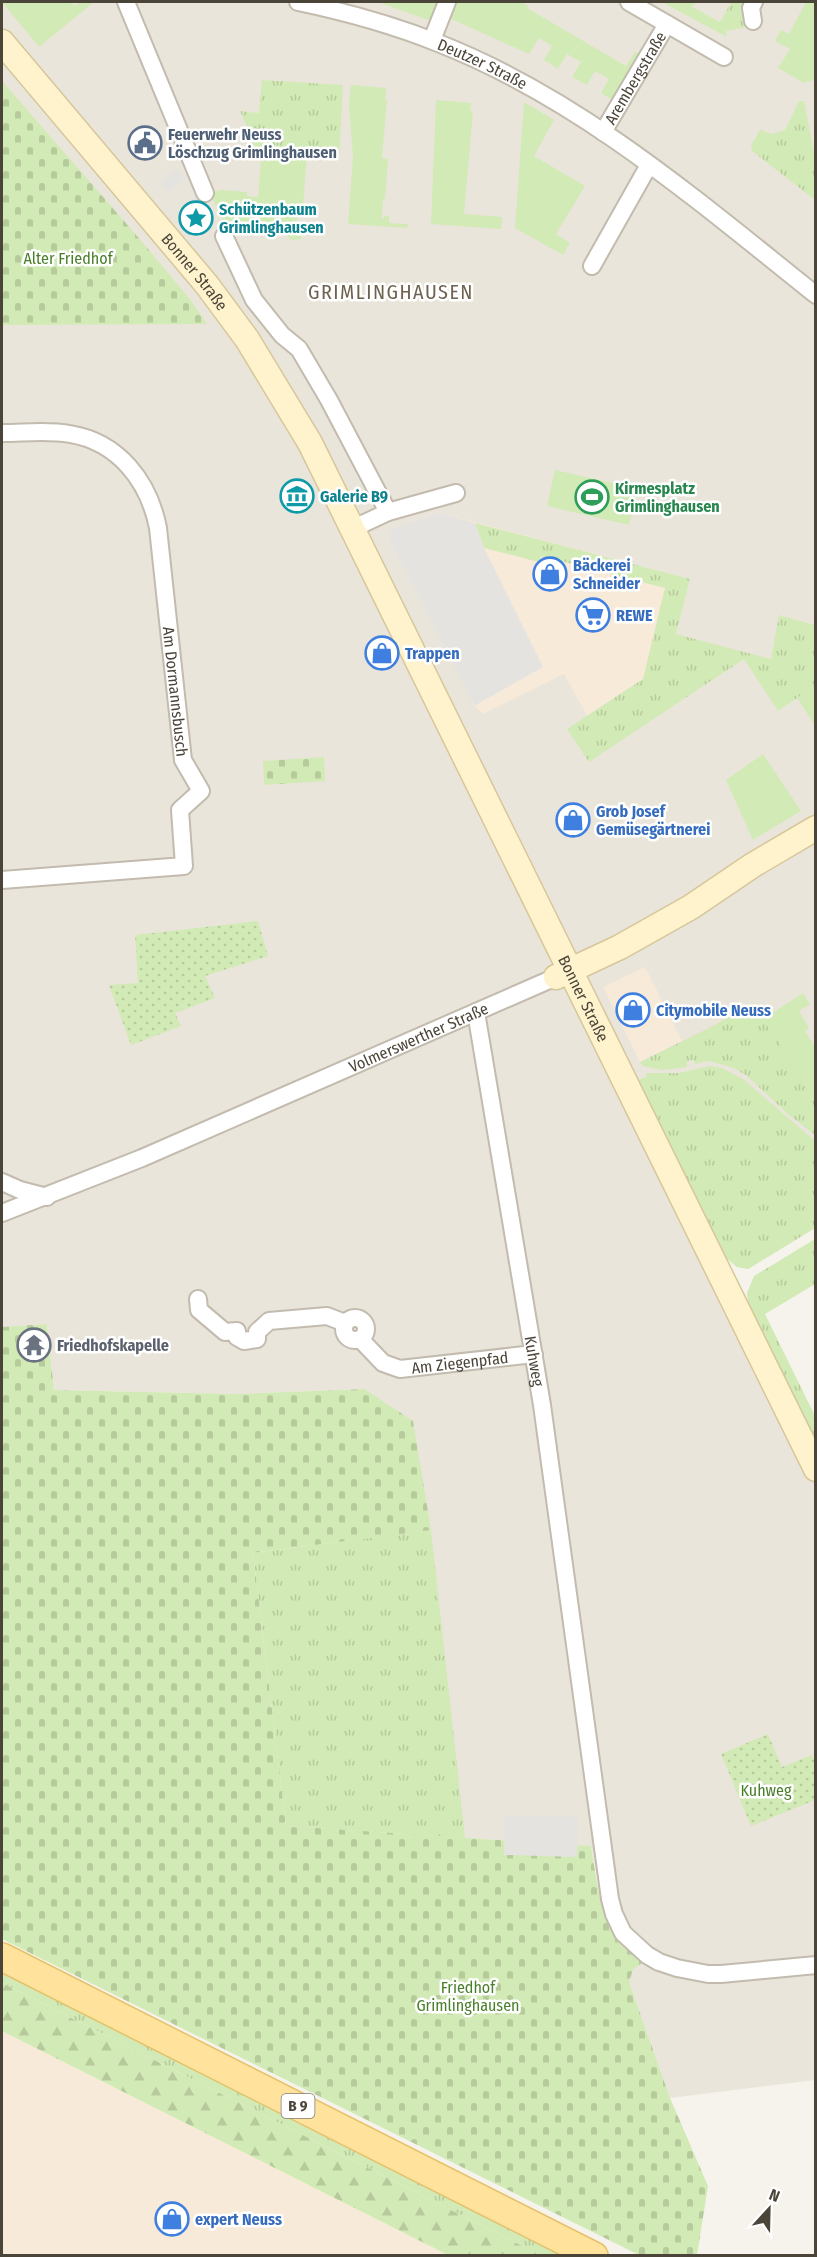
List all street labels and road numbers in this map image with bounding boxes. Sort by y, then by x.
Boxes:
street label: Arembergstraße [600,28,670,128]
street label: Deutzer Straße [435,34,531,93]
street label: Bonner Straße [158,229,232,314]
street label: Am Dormannsbusch [159,626,192,758]
street label: Bonner Straße [555,952,613,1045]
street label: Volmerswerther Straße [346,998,491,1076]
street label: Kuhweg [521,1334,548,1388]
street label: Am Ziegenpfad [410,1347,509,1377]
road number: B 9 [282,2094,314,2118]

